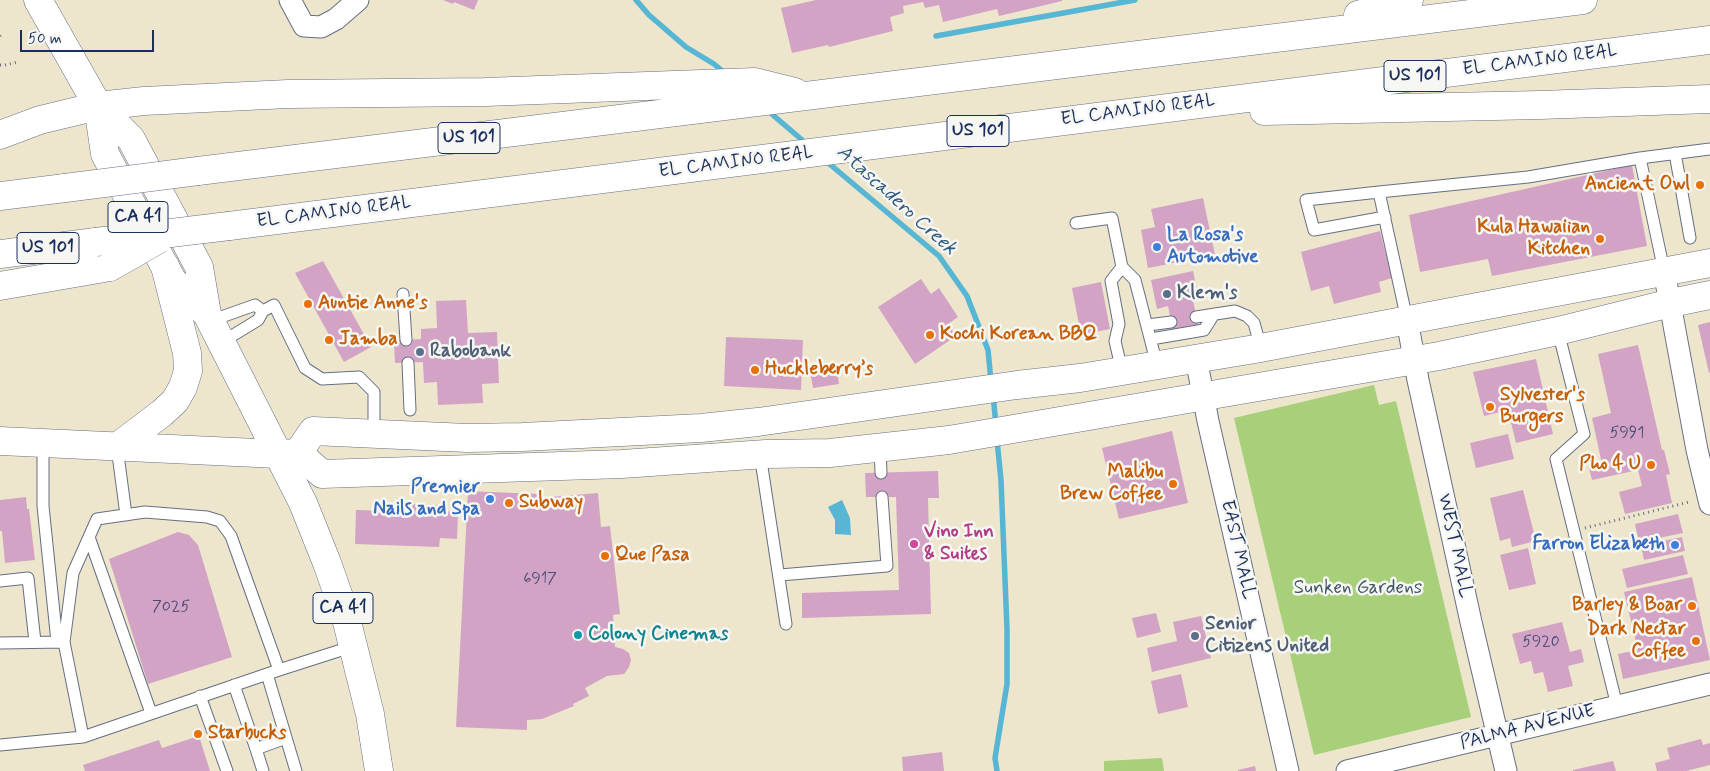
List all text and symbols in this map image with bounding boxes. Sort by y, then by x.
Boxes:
scale bar [22,20,156,52]
text: 50 m [28,29,62,49]
street label: EL CAMINO REAL [1461,40,1619,82]
road number: US 101 [1384,60,1446,92]
street label: EL CAMINO REAL [1059,90,1217,132]
road number: US 101 [947,115,1009,146]
road number: US 101 [438,122,500,154]
water label: Atascadero Creek [831,141,961,261]
street label: EL CAMINO REAL [657,142,815,184]
place label: Ancient Owl [1585,174,1690,196]
marker: Ancient Owl [1694,179,1706,191]
street label: EL CAMINO REAL [255,192,413,234]
road number: CA 41 [108,202,168,232]
place label: Kula Hawaiian Kitchen [1477,217,1590,261]
place label: La Rosa's Automotive [1167,225,1258,269]
road number: US 101 [17,232,79,264]
marker: Kula Hawaiian Kitchen [1594,233,1606,245]
marker: La Rosa's Automotive [1151,241,1163,253]
place label: Klem's [1177,283,1237,305]
marker: Klem's [1161,288,1173,300]
place label: Auntie Anne's [318,293,428,315]
marker: Auntie Anne's [302,298,314,310]
place label: Kochi Korean BBQ [940,324,1098,346]
place label: Jamba [339,329,397,351]
marker: Kochi Korean BBQ [924,329,936,341]
marker: Jamba [323,334,335,346]
place label: Rabobank [430,341,511,363]
marker: Rabobank [414,346,426,358]
place label: Huckleberry’s [765,359,873,381]
marker: Huckleberry’s [749,364,761,376]
place label: Sylvester's Burgers [1500,385,1585,429]
marker: Sylvester's Burgers [1484,401,1496,413]
house number: 5991 [1610,424,1644,444]
place label: Pho 4 U [1579,454,1641,476]
marker: Pho 4 U [1645,459,1657,471]
place label: Malibu Brew Coffee [1060,462,1163,506]
place label: Premier Nails and Spa [373,477,480,521]
marker: Malibu Brew Coffee [1167,478,1179,490]
place label: Subway [519,492,583,514]
street label: WEST MALL [1432,492,1476,600]
marker: Premier Nails and Spa [484,493,496,505]
marker: Subway [503,497,515,509]
street label: EAST MALL [1214,498,1260,602]
place label: Vino Inn & Suites [924,522,994,566]
place label: Farron Elizabeth [1532,534,1665,556]
marker: Vino Inn & Suites [908,538,920,550]
marker: Farron Elizabeth [1669,539,1681,551]
place label: Que Pasa [615,545,690,567]
marker: Que Pasa [599,550,611,562]
house number: 6917 [523,570,557,590]
park label: Sunken Gardens [1294,578,1422,600]
road number: CA 41 [313,592,373,624]
place label: Barley & Boar [1572,595,1682,617]
house number: 7025 [152,598,190,618]
marker: Barley & Boar [1686,600,1698,612]
place label: Senior Citizens United [1205,614,1329,658]
place label: Dark Nectar Coffee [1587,619,1686,663]
place label: Colony Cinemas [588,624,728,646]
marker: Colony Cinemas [572,629,584,641]
marker: Senior Citizens United [1189,630,1201,642]
house number: 5920 [1522,633,1560,653]
marker: Dark Nectar Coffee [1690,635,1702,647]
street label: PALMA AVENUE [1458,700,1598,756]
place label: Starbucks [208,723,286,745]
marker: Starbucks [192,728,204,740]

